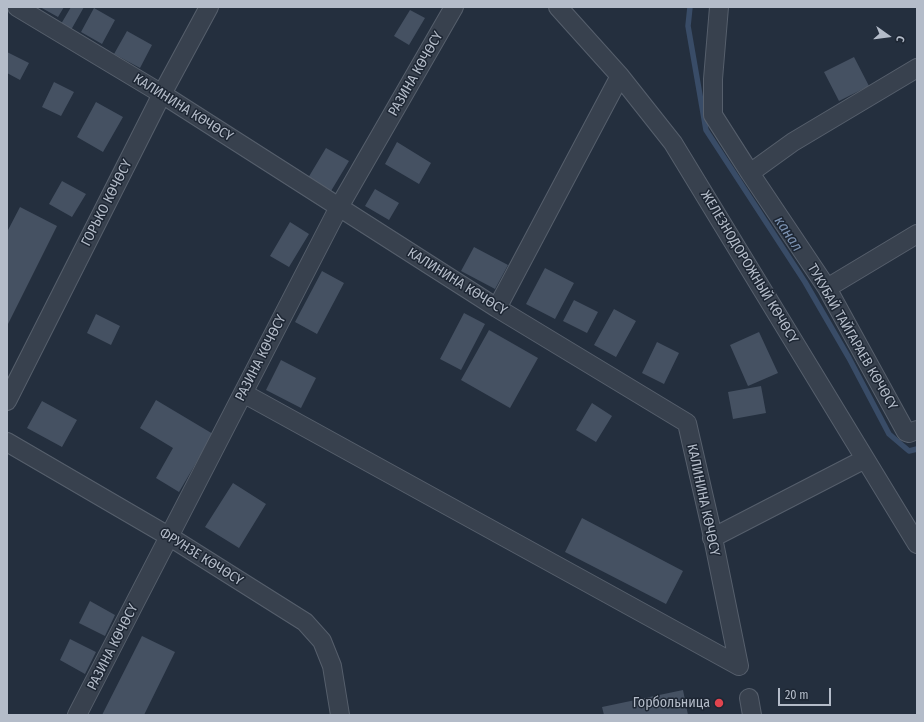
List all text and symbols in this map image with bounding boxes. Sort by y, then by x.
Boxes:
north arrow [868,16,908,56]
street label: РАЗИНА КӨЧӨСҮ [385,29,447,119]
text: С [893,35,907,43]
street label: КАЛИНИНА КӨЧӨСҮ [130,71,236,145]
street label: ГОРЬКО КӨЧӨСҮ [78,157,136,249]
street label: ЖЕЛЕЗНОДОРОЖНЫЙ КӨЧӨСҮ [697,188,801,346]
water label: канал [770,213,806,255]
street label: КАЛИНИНА КӨЧӨСҮ [404,245,510,319]
street label: ТУКУБАЙ ТАЙГАРАЕВ КӨЧӨСҮ [803,261,901,413]
street label: РАЗИНА КӨЧӨСҮ [232,312,290,404]
street label: КАЛИНИНА КӨЧӨСҮ [683,442,723,558]
street label: ФРУНЗЕ КӨЧӨСҮ [156,525,246,589]
street label: РАЗИНА КӨЧӨСҮ [84,601,142,693]
scale bar [780,680,833,706]
text: 20 m [785,688,809,702]
place label: Горбольница [633,695,710,711]
marker: Горбольница [713,697,725,709]

